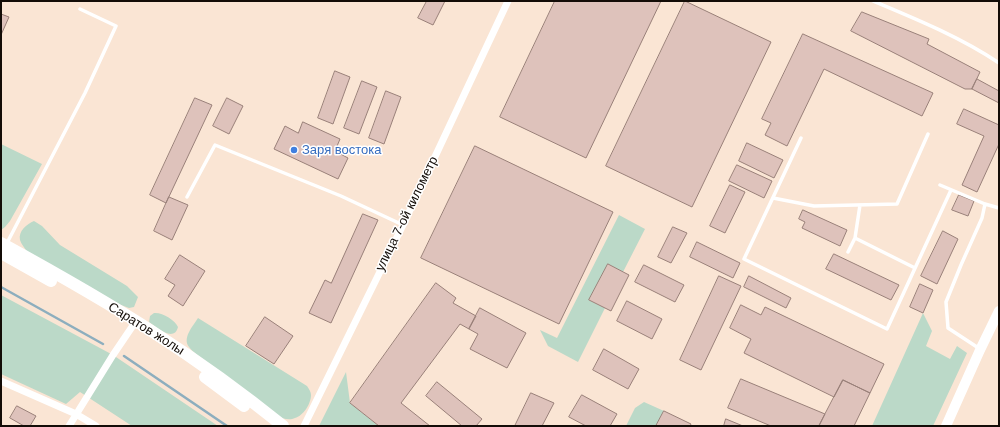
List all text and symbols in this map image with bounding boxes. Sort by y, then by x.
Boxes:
place label: Заря востока [302,142,382,158]
marker: Заря востока [289,145,299,155]
street label: улица 7-ой километр [372,154,442,274]
street label: Саратов жолы [105,299,187,359]

